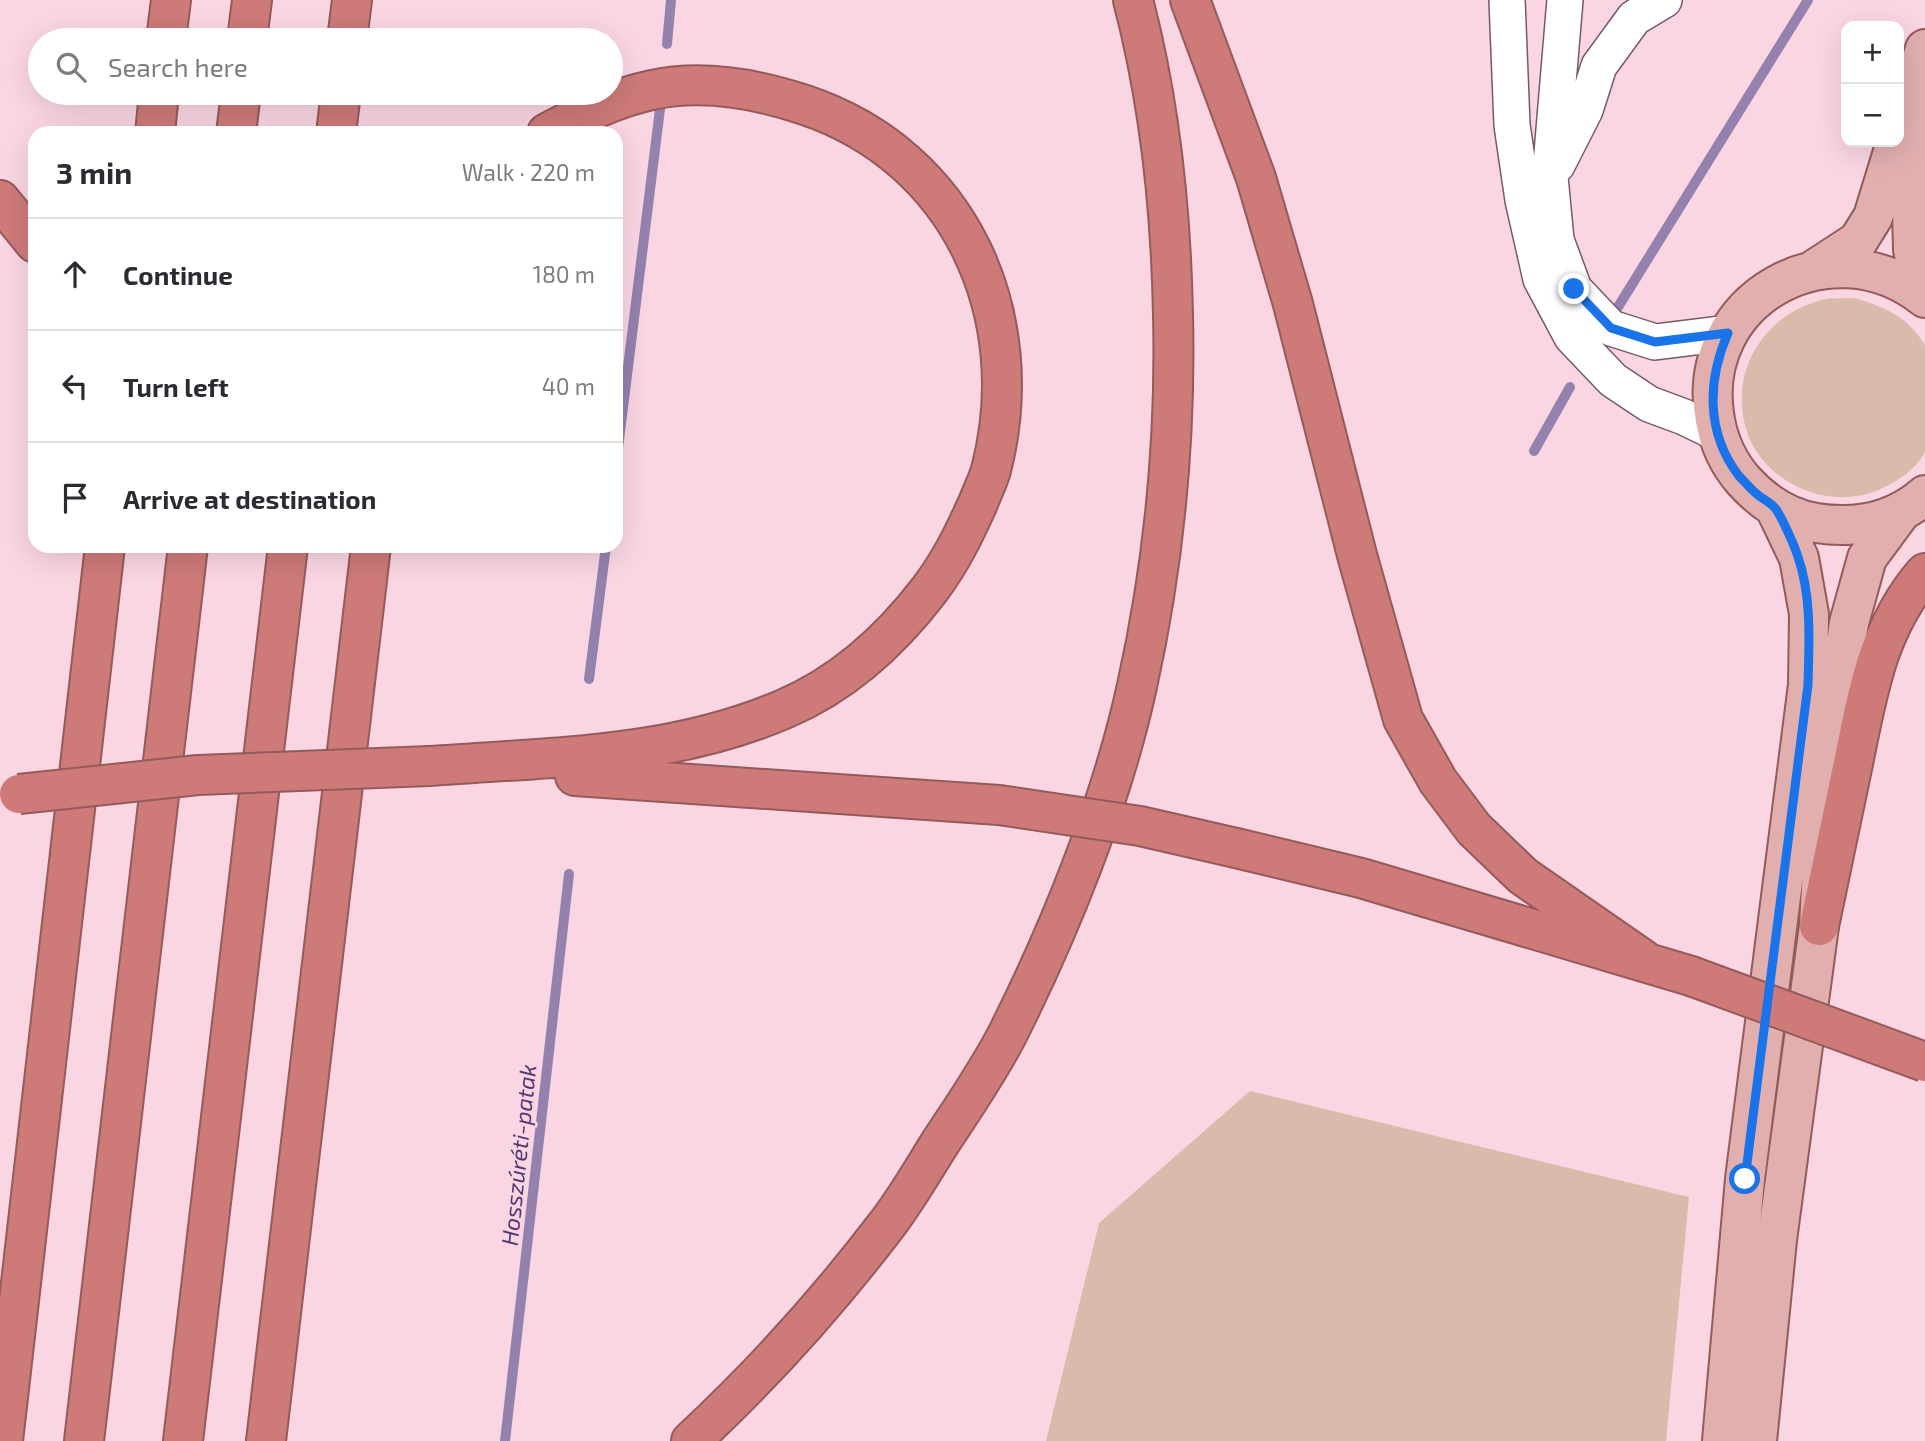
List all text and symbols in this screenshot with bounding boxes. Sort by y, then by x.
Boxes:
map controls [1841,21,1904,147]
button: + [1841,21,1904,84]
search box [28,28,623,105]
icon: search [52,48,90,86]
text: Search here [108,51,248,82]
button: − [1841,84,1904,147]
text: 3 min [56,154,132,190]
text: Walk · 220 m [462,158,595,186]
icon: ahead [56,255,94,293]
text: Continue [123,259,233,290]
text: 180 m [533,260,595,288]
route end [1558,273,1589,304]
icon: left [56,367,94,405]
text: Turn left [123,371,229,402]
text: 40 m [542,372,595,400]
icon: arrive [56,479,94,517]
text: Arrive at destination [123,483,376,514]
water label: Hosszúréti-patak [495,1063,541,1247]
route start [1729,1163,1760,1194]

